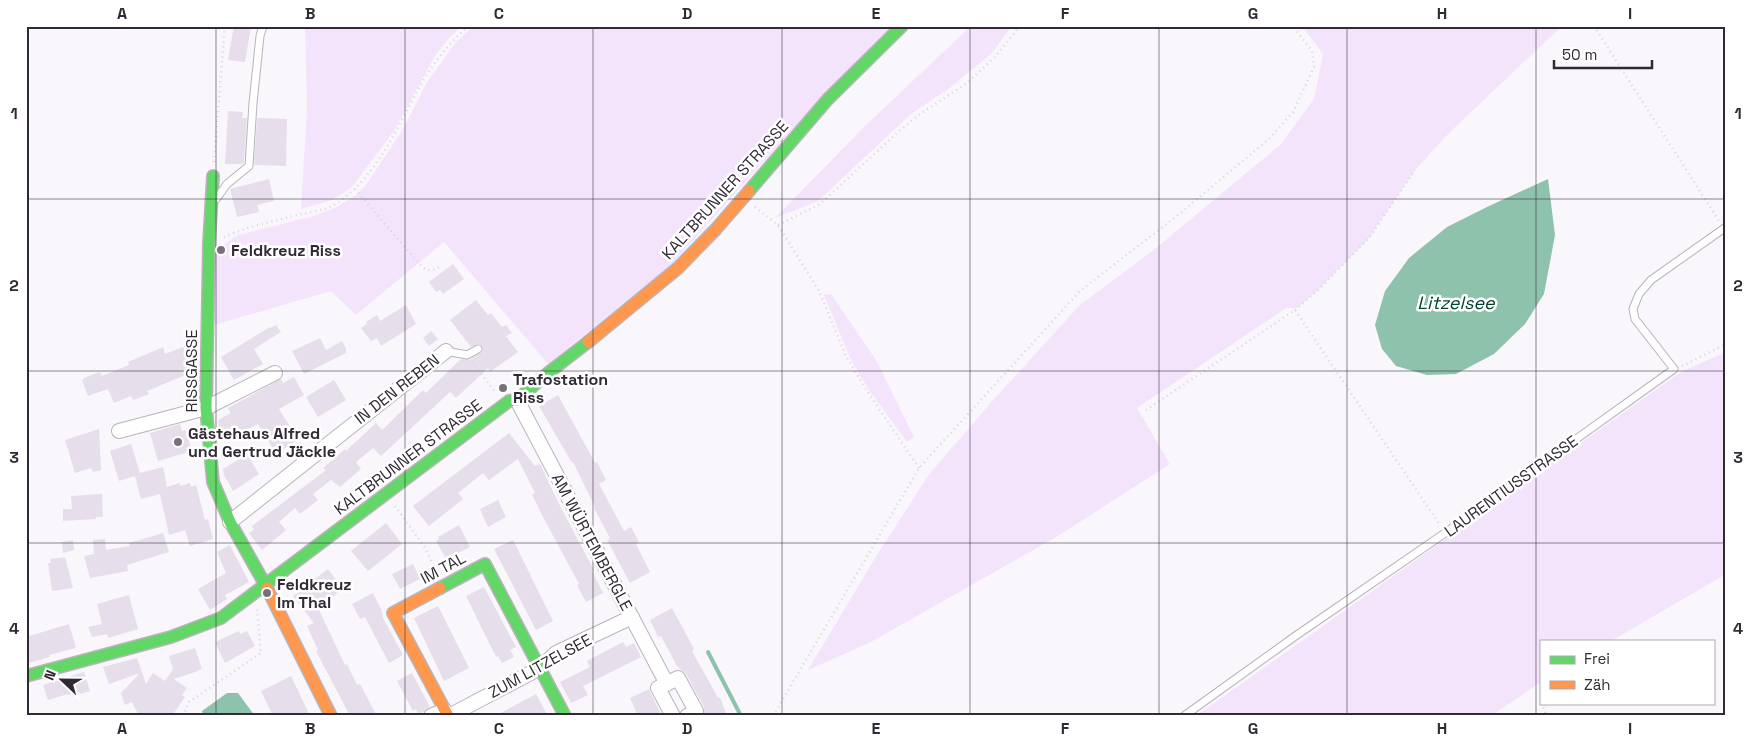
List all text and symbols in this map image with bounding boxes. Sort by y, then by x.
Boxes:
text: A [117,3,127,24]
text: B [305,3,315,24]
text: C [494,3,504,24]
text: D [682,3,692,24]
text: E [872,3,881,24]
text: F [1061,3,1070,24]
text: G [1248,3,1258,24]
text: H [1437,3,1447,24]
text: I [1628,3,1632,24]
scale bar [1554,38,1652,70]
text: 50 m [1562,45,1597,64]
text: 1 [10,103,18,124]
text: 1 [1734,103,1742,124]
street label: KALTBRUNNER STRASSE [657,116,793,264]
place label: Feldkreuz Riss [231,240,341,261]
marker: Feldkreuz Riss [215,244,227,256]
text: 2 [9,275,19,296]
text: 2 [1733,275,1743,296]
water label: Litzelsee [1417,291,1496,314]
street label: RISSGASSE [181,330,202,412]
street label: IN DEN REBEN [350,349,444,429]
place label: Trafostation Riss [513,369,608,408]
marker: Trafostation Riss [497,382,509,394]
street label: KALTBRUNNER STRASSE [330,394,486,520]
place label: Gästehaus Alfred und Gertrud Jäckle [188,423,336,462]
street label: LAURENTIUSSTRASSE [1440,430,1582,542]
marker: Gästehaus Alfred und Gertrud Jäckle [172,436,184,448]
text: 3 [9,447,19,468]
text: 3 [1733,447,1743,468]
street label: AM WÜRTEMBERGLE [547,470,637,614]
street label: IM TAL [417,547,470,589]
place label: Feldkreuz Im Thal [277,574,352,613]
marker: Feldkreuz Im Thal [261,587,273,599]
text: 4 [9,618,19,639]
text: 4 [1733,618,1743,639]
street label: ZUM LITZELSEE [485,629,595,703]
legend [1540,640,1714,704]
text: Frei [1584,649,1610,668]
north arrow [38,654,88,704]
text: N [40,667,60,683]
text: Zäh [1584,675,1610,694]
text: A [117,718,127,739]
text: B [305,718,315,739]
text: C [494,718,504,739]
text: D [682,718,692,739]
text: E [872,718,881,739]
text: F [1061,718,1070,739]
text: G [1248,718,1258,739]
text: H [1437,718,1447,739]
text: I [1628,718,1632,739]

